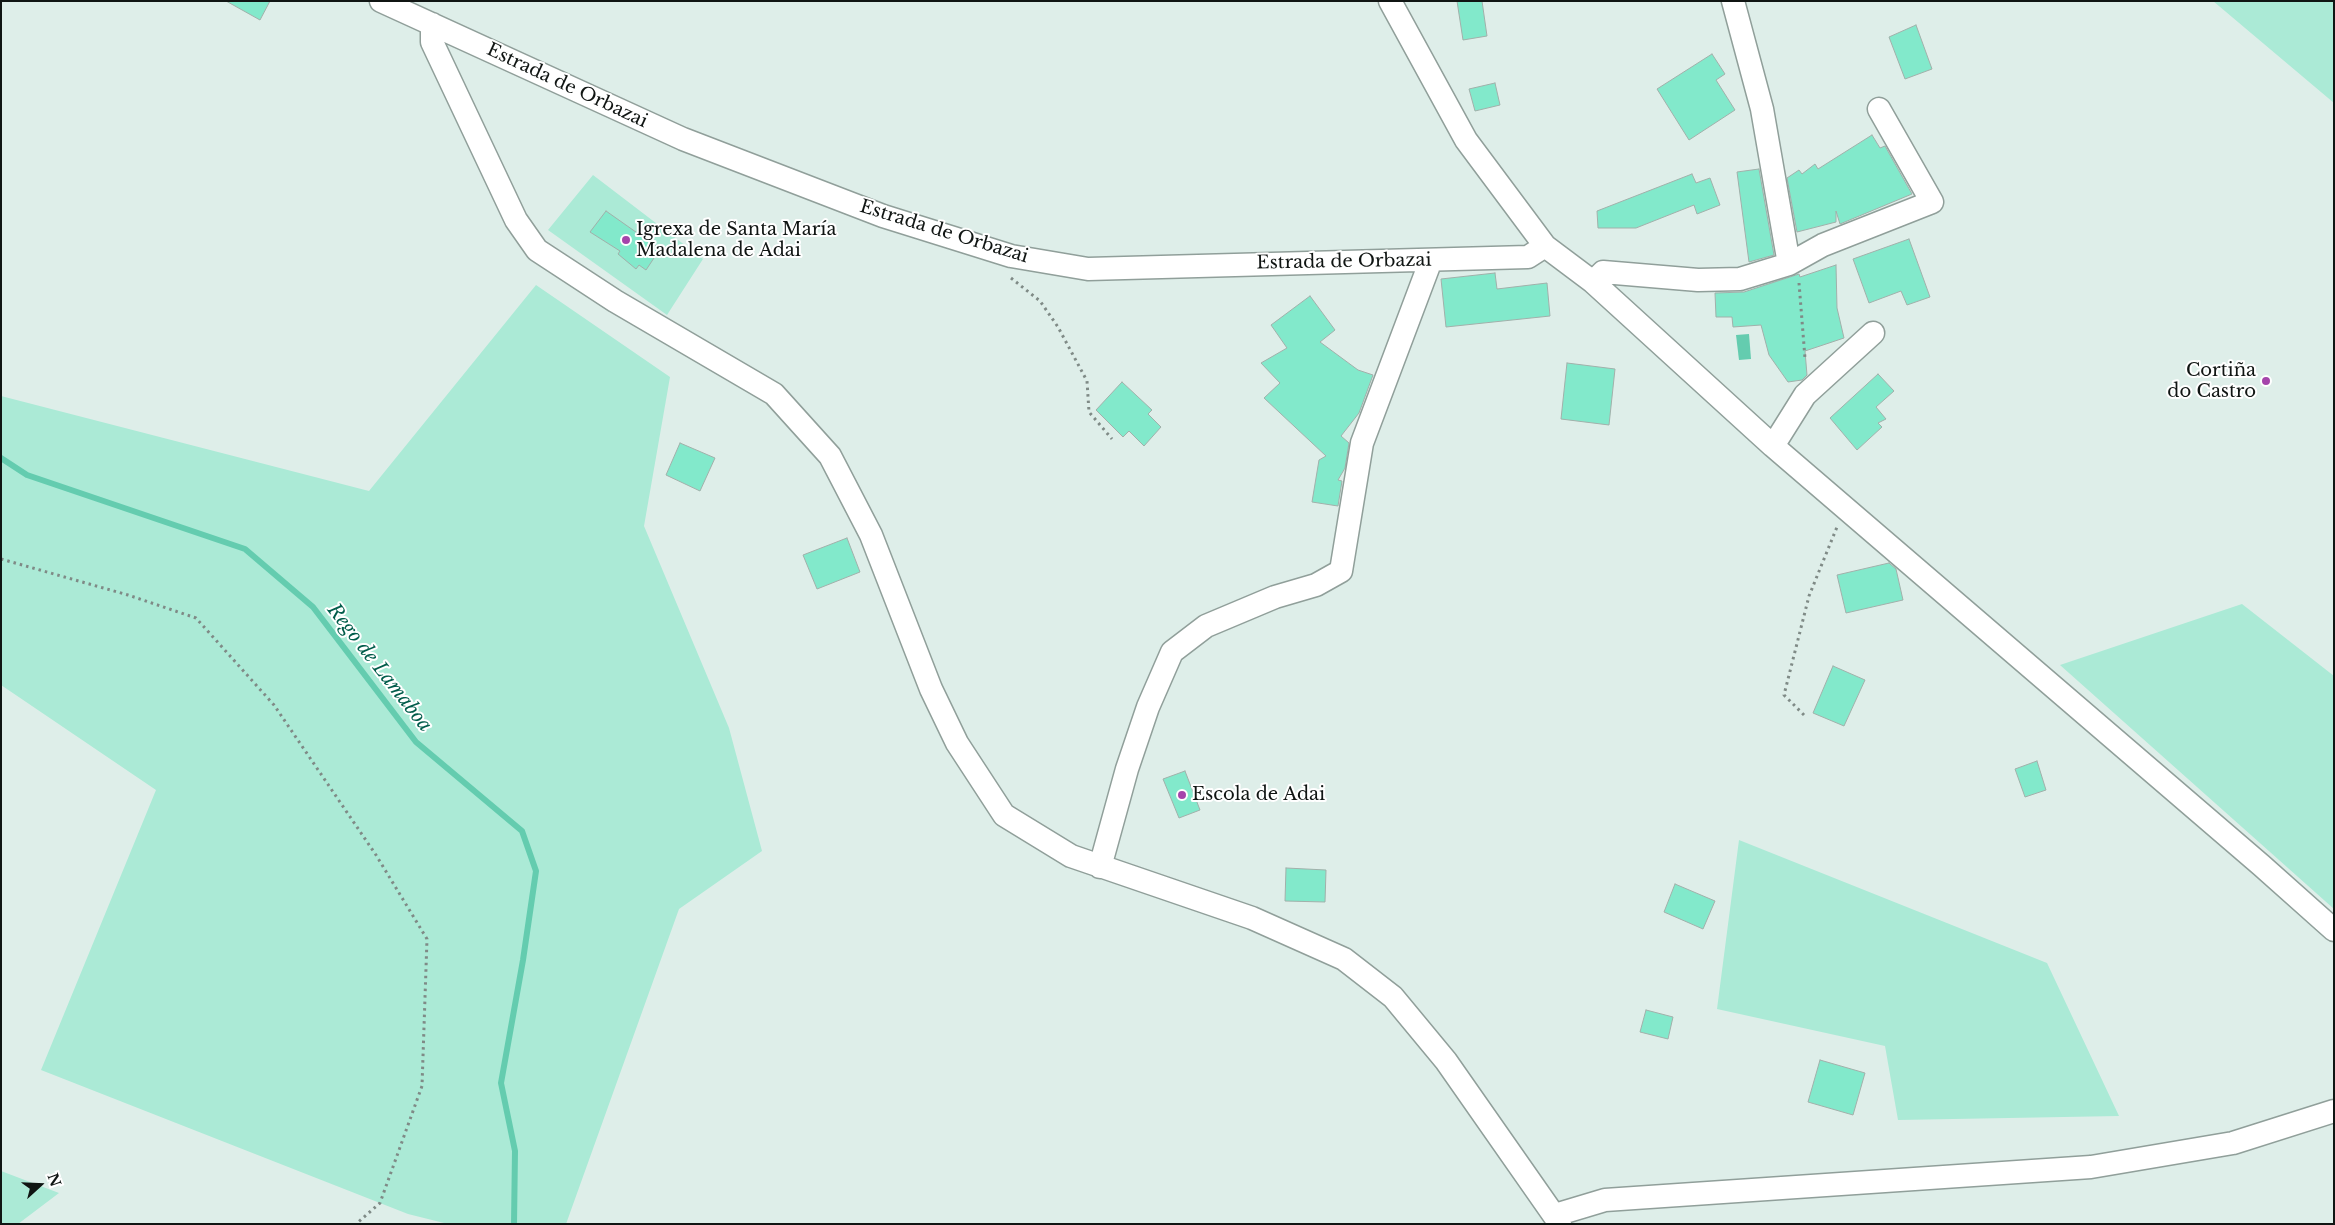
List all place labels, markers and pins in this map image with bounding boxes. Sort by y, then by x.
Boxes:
place label: Igrexa de Santa María Madalena de Adai [636,219,836,262]
marker: Igrexa de Santa María Madalena de Adai [620,234,632,246]
place label: Cortiña do Castro [2167,360,2256,402]
marker: Cortiña do Castro [2260,375,2272,387]
place label: Escola de Adai [1192,784,1325,806]
marker: Escola de Adai [1176,789,1188,801]

